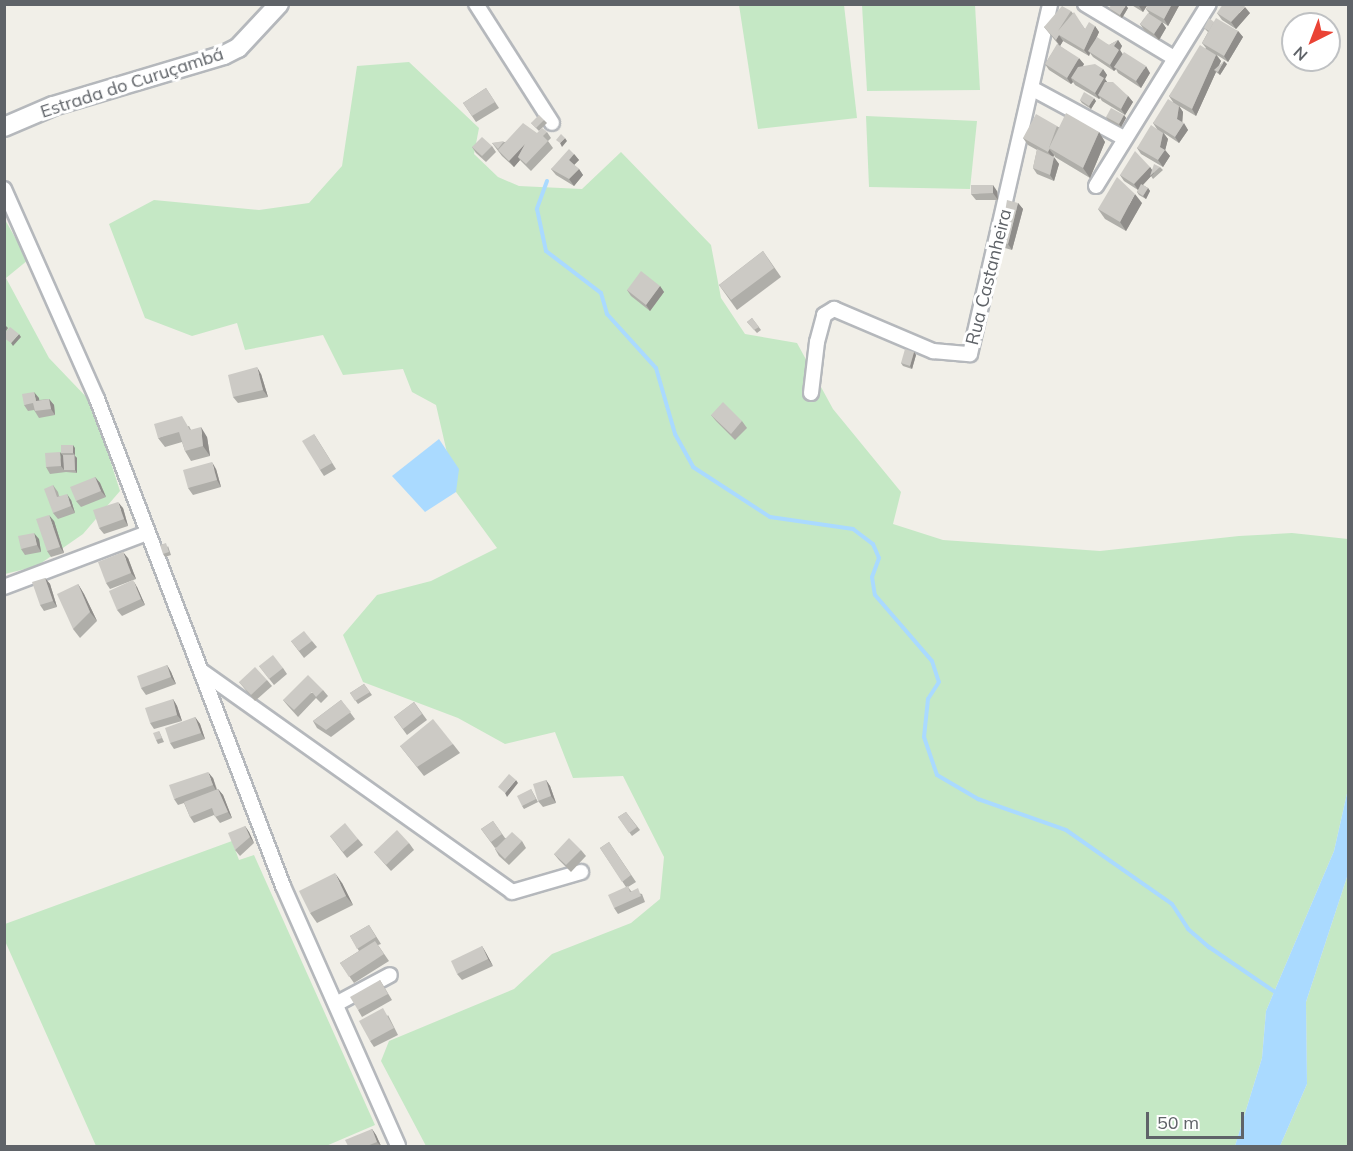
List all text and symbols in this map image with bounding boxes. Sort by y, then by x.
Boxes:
north arrow [1281,12,1341,72]
text: N [1289,42,1311,65]
street label: Estrada do Curuçambá [38,43,226,123]
street label: Rua Castanheira [962,207,1016,347]
scale bar [1149,1100,1246,1138]
text: 50 m [1157,1111,1199,1134]

